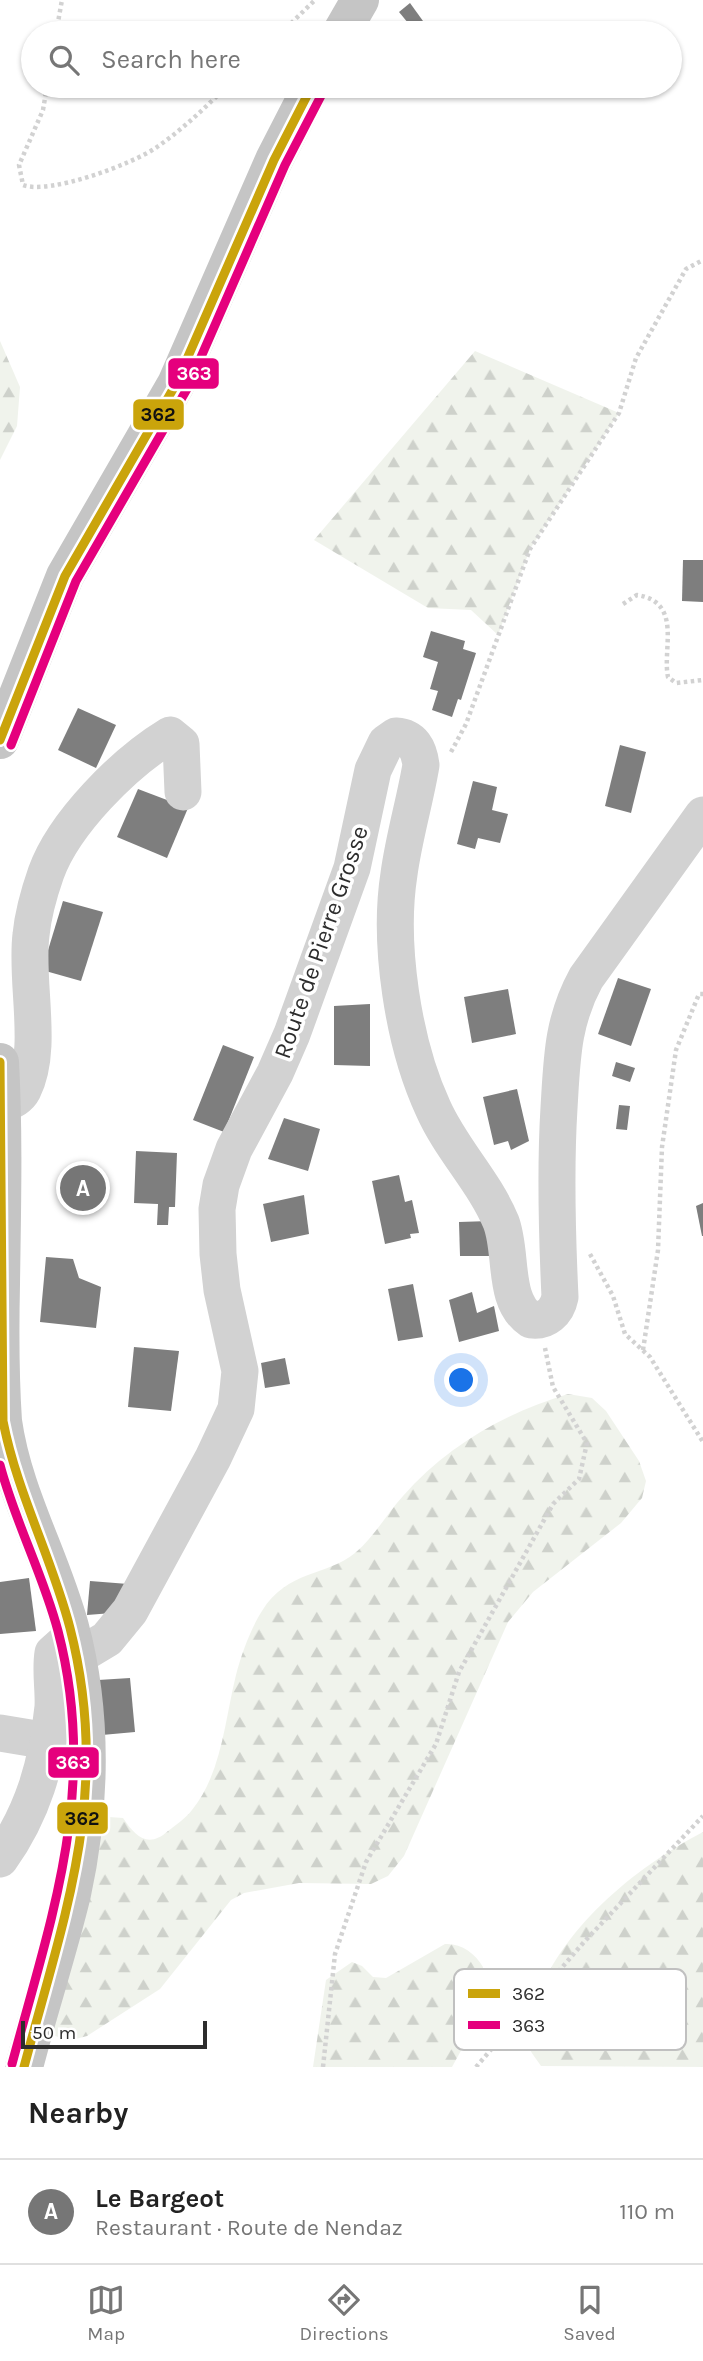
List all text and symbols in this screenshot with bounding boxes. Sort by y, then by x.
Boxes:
search box [21,21,682,98]
icon: search [45,41,83,79]
text: Search here [101,44,241,75]
line badge: 363 [167,357,220,390]
text: 363 [176,363,212,385]
line badge: 362 [132,398,185,431]
text: 362 [141,404,175,426]
street label: Route de Pierre Grosse [268,822,374,1062]
pin: A [60,1162,106,1214]
your location [444,1363,478,1397]
line badge: 363 [47,1746,100,1779]
text: 363 [55,1752,91,1774]
line badge: 362 [56,1801,109,1835]
text: 362 [65,1808,99,1830]
legend [454,1969,686,2050]
text: 362 [512,1983,545,2005]
text: 363 [512,2015,545,2037]
scale bar [21,2018,206,2050]
text: 50 m [32,2022,76,2044]
text: Nearby [28,2095,128,2131]
text: Le Bargeot [95,2183,224,2214]
text: A [44,2198,58,2225]
text: 110 m [619,2198,675,2225]
text: Restaurant · Route de Nendaz [95,2214,403,2241]
tab: Map [87,2281,125,2345]
tab: Directions [300,2281,389,2345]
tab: Saved [563,2281,616,2345]

